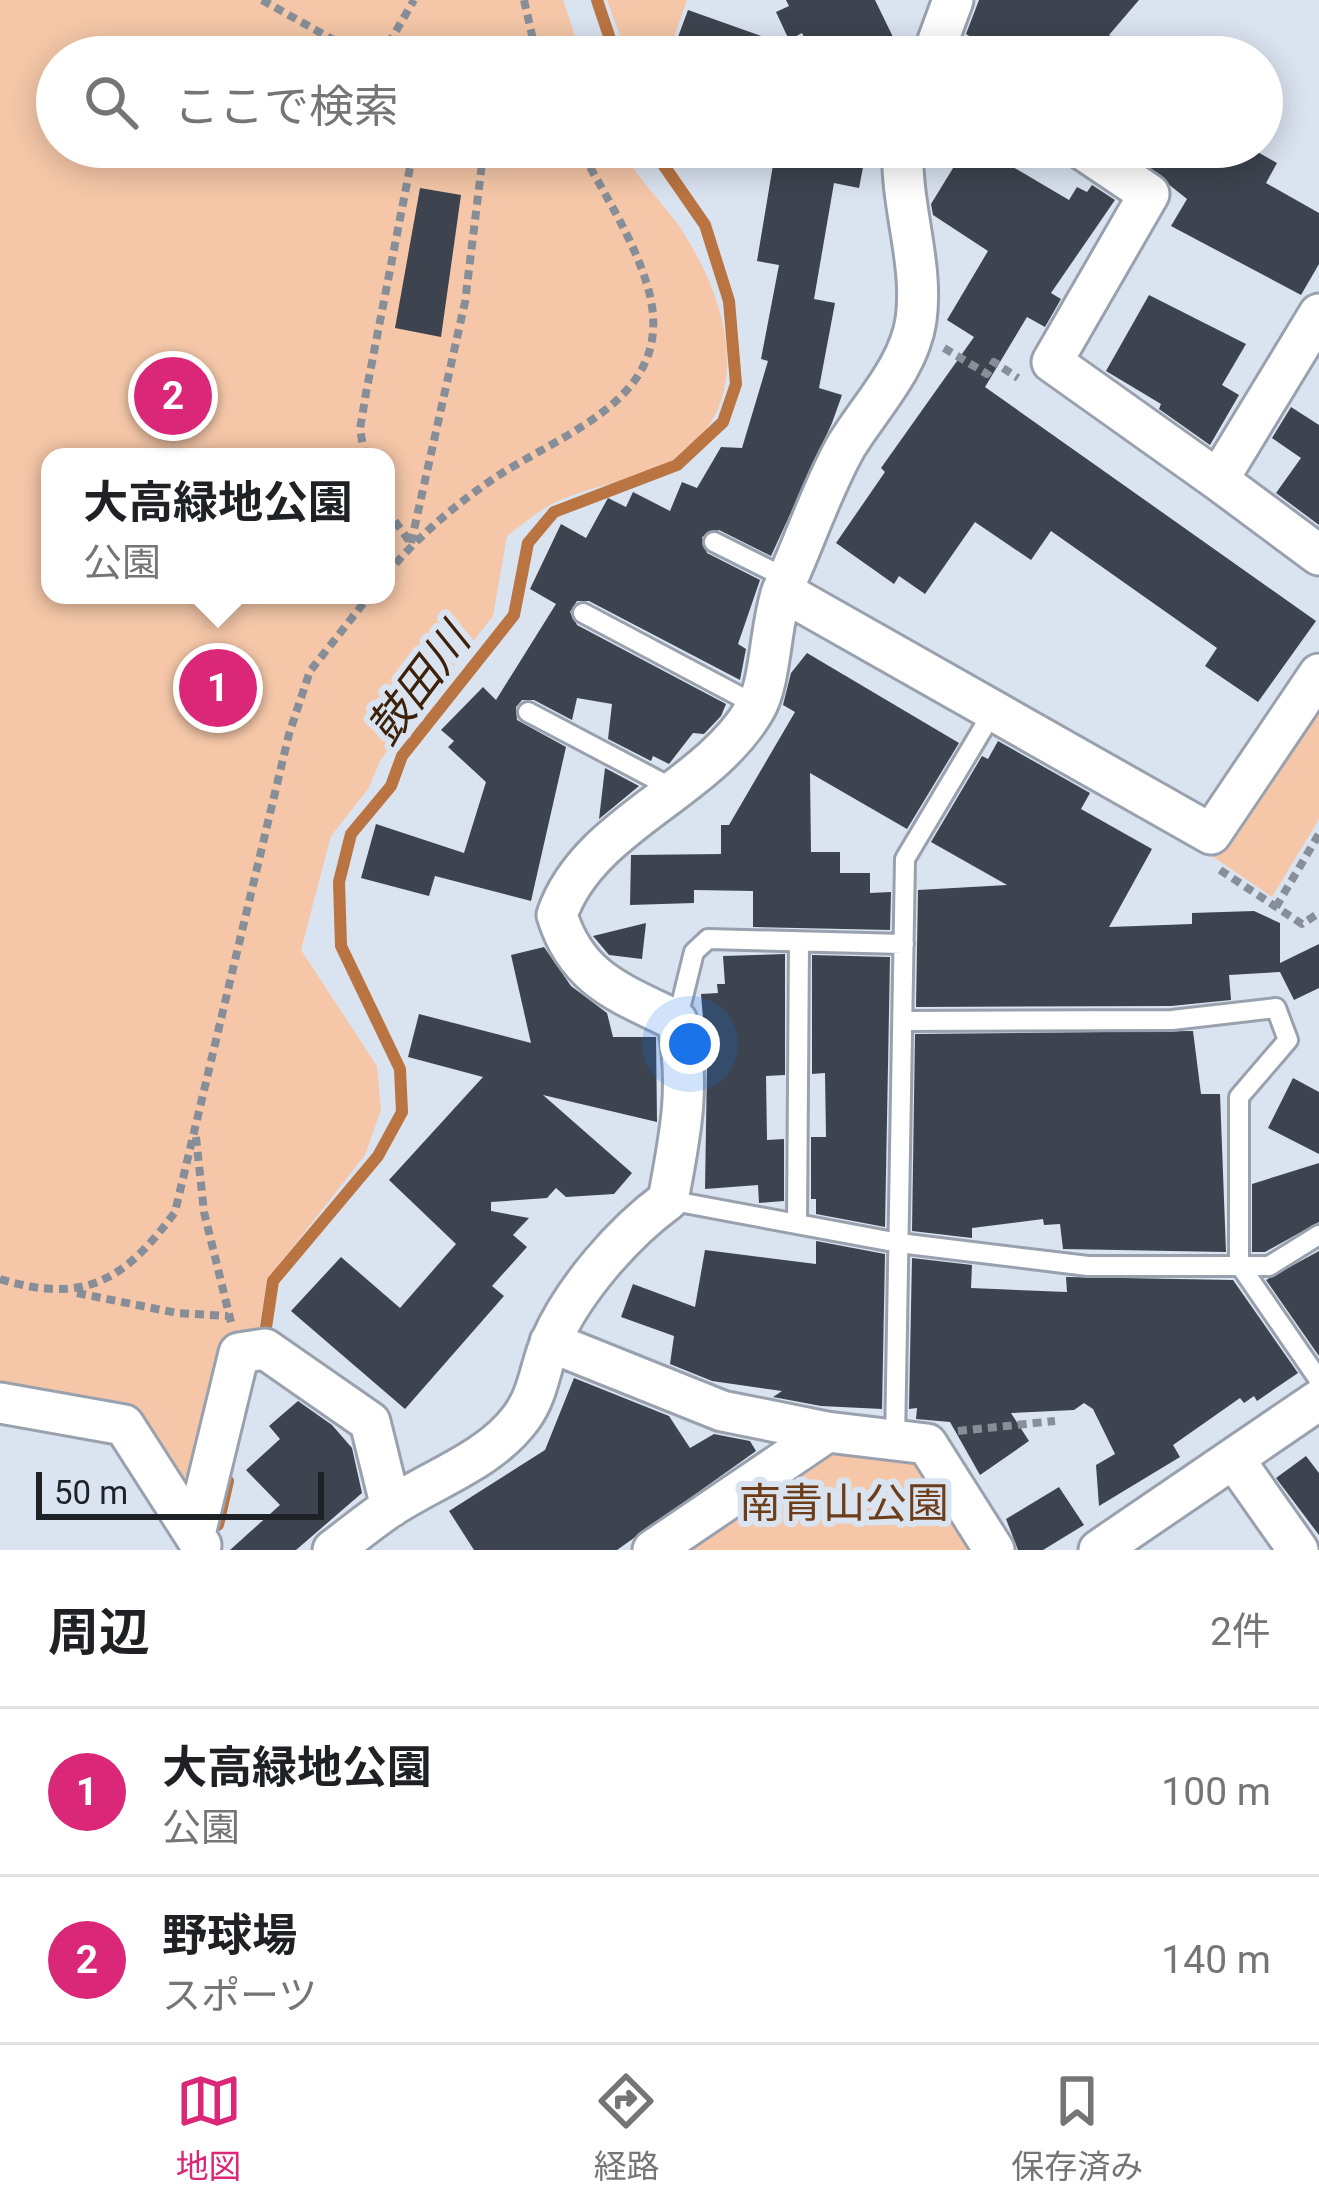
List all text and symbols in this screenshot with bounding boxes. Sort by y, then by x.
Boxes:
search box [36,36,1283,168]
icon: search [78,69,144,135]
text: ここで検索 [174,80,399,133]
pin: 2 [134,351,212,441]
popup [41,448,395,604]
text: 大高緑地公園 [83,476,353,529]
text: 公園 [83,540,161,586]
water label: 鼓田川 [357,611,483,754]
pin: 1 [179,643,257,733]
your location [660,1014,720,1074]
scale bar [36,1466,324,1519]
text: 50 m [54,1473,128,1512]
park label: 南青山公園 [739,1479,949,1528]
text: 周辺 [48,1603,150,1662]
text: 2件 [1210,1609,1271,1655]
text: 大高緑地公園 [162,1741,432,1794]
text: 1 [76,1769,98,1815]
text: 100 m [1161,1769,1271,1815]
text: 公園 [162,1805,240,1851]
text: 野球場 [162,1909,297,1962]
text: 2 [76,1937,98,1983]
text: 140 m [1161,1937,1271,1983]
text: スポーツ [162,1973,317,2019]
tab: 地図 [176,2068,242,2188]
tab: 経路 [593,2068,659,2188]
tab: 保存済み [1011,2068,1143,2188]

